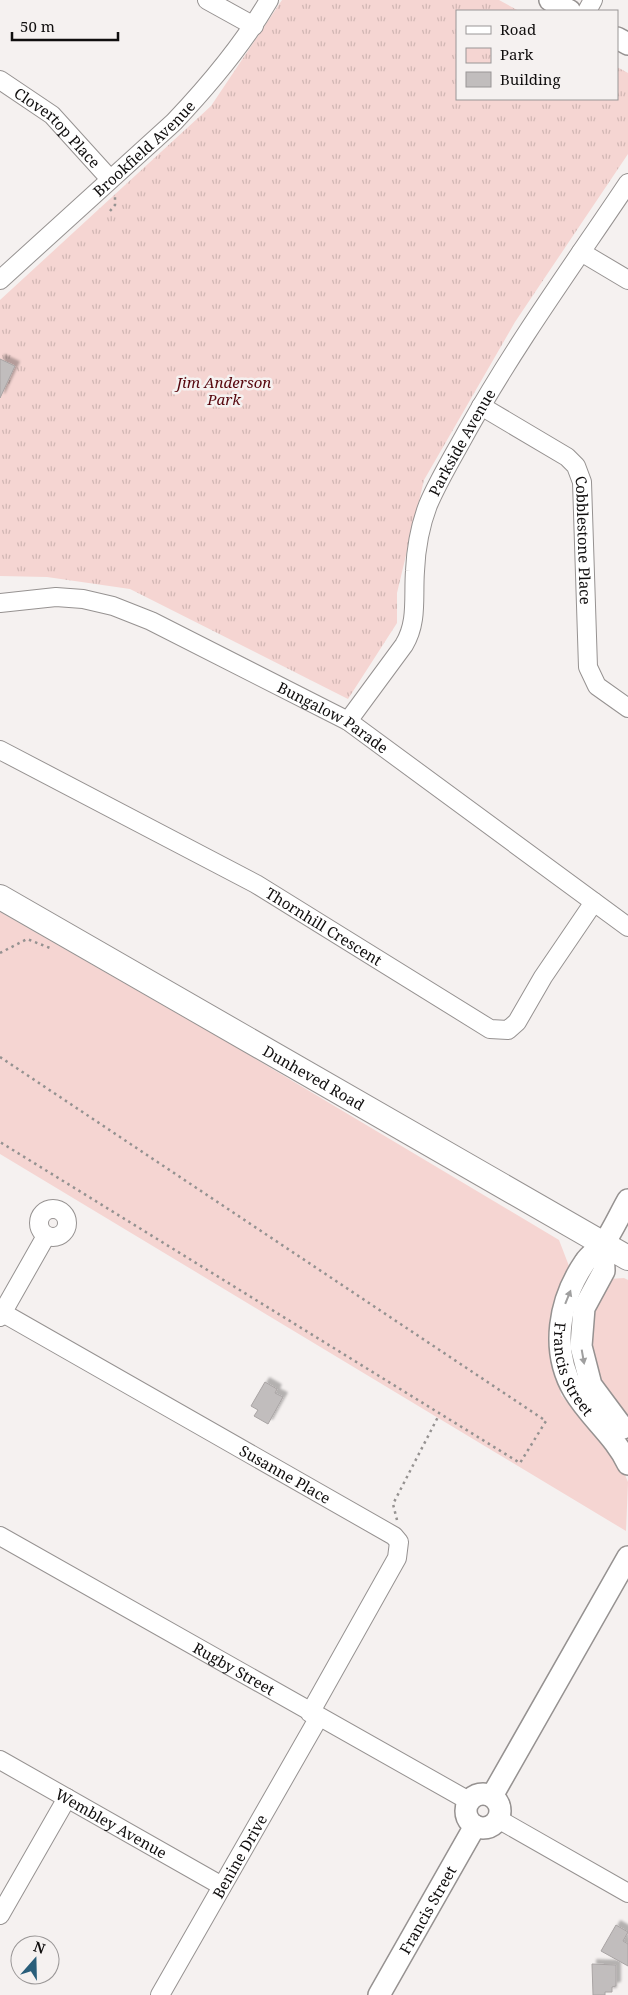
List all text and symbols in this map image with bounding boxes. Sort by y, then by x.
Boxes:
scale bar [12,10,119,42]
legend [456,10,618,100]
text: 50 m [20,16,55,36]
text: Road [500,19,536,39]
text: Park [500,44,534,64]
text: Building [500,69,561,89]
street label: Clovertop Place [11,83,105,172]
street label: Brookfield Avenue [89,96,199,201]
park label: Jim Anderson Park [174,372,271,409]
street label: Parkside Avenue [424,385,499,499]
street label: Cobblestone Place [570,473,596,605]
street label: Bungalow Parade [274,677,392,757]
street label: Thornhill Crescent [262,883,386,970]
street label: Dunheved Road [260,1040,368,1114]
one-way arrow [565,1290,572,1305]
street label: Francis Street [550,1321,598,1420]
one-way arrow [579,1349,587,1365]
street label: Susanne Place [236,1440,334,1508]
street label: Rugby Street [190,1637,279,1699]
street label: Wembley Avenue [52,1784,171,1863]
street label: Benine Drive [208,1811,271,1902]
street label: Francis Street [394,1862,460,1958]
north arrow [10,1935,60,1985]
text: N [31,1936,48,1958]

